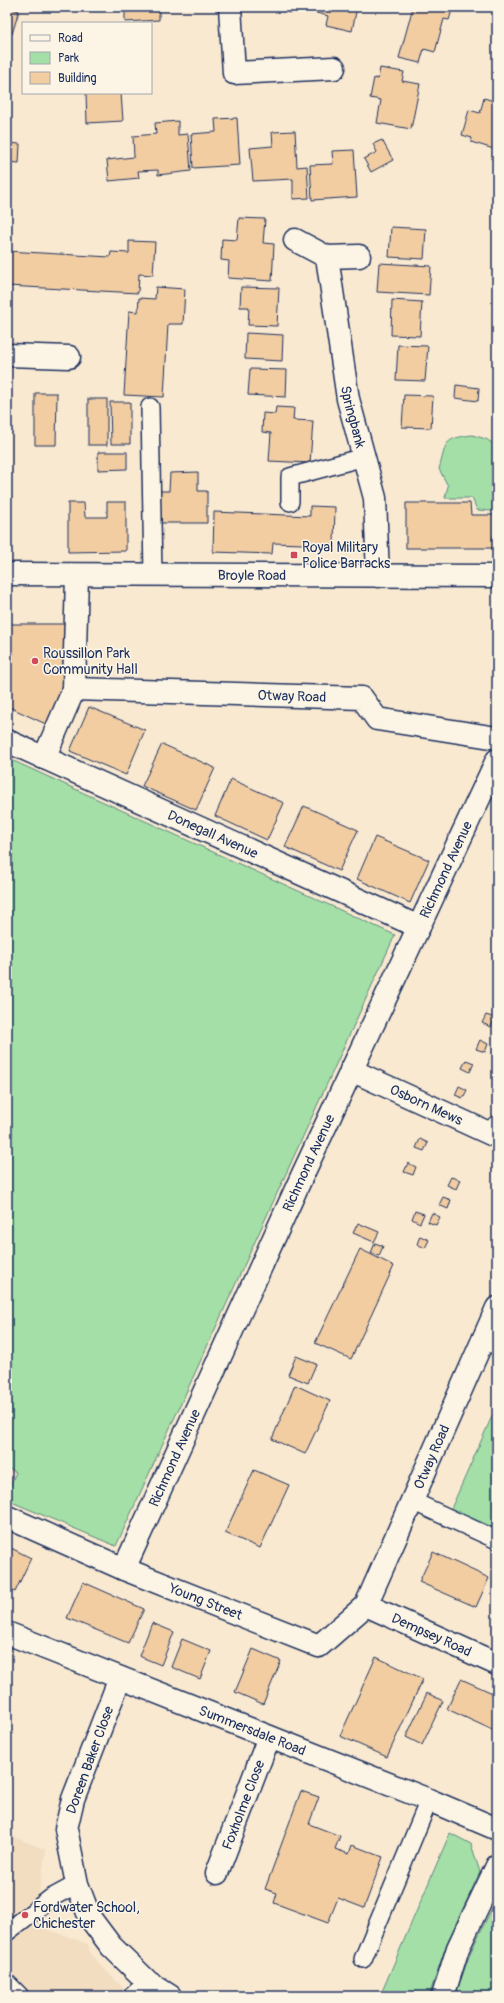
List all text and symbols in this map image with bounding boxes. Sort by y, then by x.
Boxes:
legend [22,22,152,94]
text: Road [58,31,83,46]
text: Park [58,51,79,66]
text: Building [58,71,97,86]
street label: Springbank [338,384,370,450]
place label: Royal Military Police Barracks [302,539,391,572]
marker: Royal Military Police Barracks [289,550,299,560]
street label: Broyle Road [218,566,286,584]
place label: Roussillon Park Community Hall [43,645,138,678]
marker: Roussillon Park Community Hall [30,656,40,666]
street label: Otway Road [257,686,327,705]
street label: Donegall Avenue [165,806,261,862]
street label: Richmond Avenue [416,818,476,921]
street label: Osborn Mews [387,1081,466,1129]
street label: Richmond Avenue [279,1112,338,1214]
street label: Richmond Avenue [145,1406,204,1509]
street label: Otway Road [410,1422,453,1492]
street label: Young Street [166,1579,245,1624]
street label: Dempsey Road [389,1609,474,1660]
street label: Summersdale Road [197,1701,309,1759]
street label: Doreen Baker Close [63,1704,117,1816]
street label: Foxholme Close [218,1757,268,1852]
place label: Fordwater School, Chichester [33,1899,140,1932]
marker: Fordwater School, Chichester [20,1910,30,1920]

